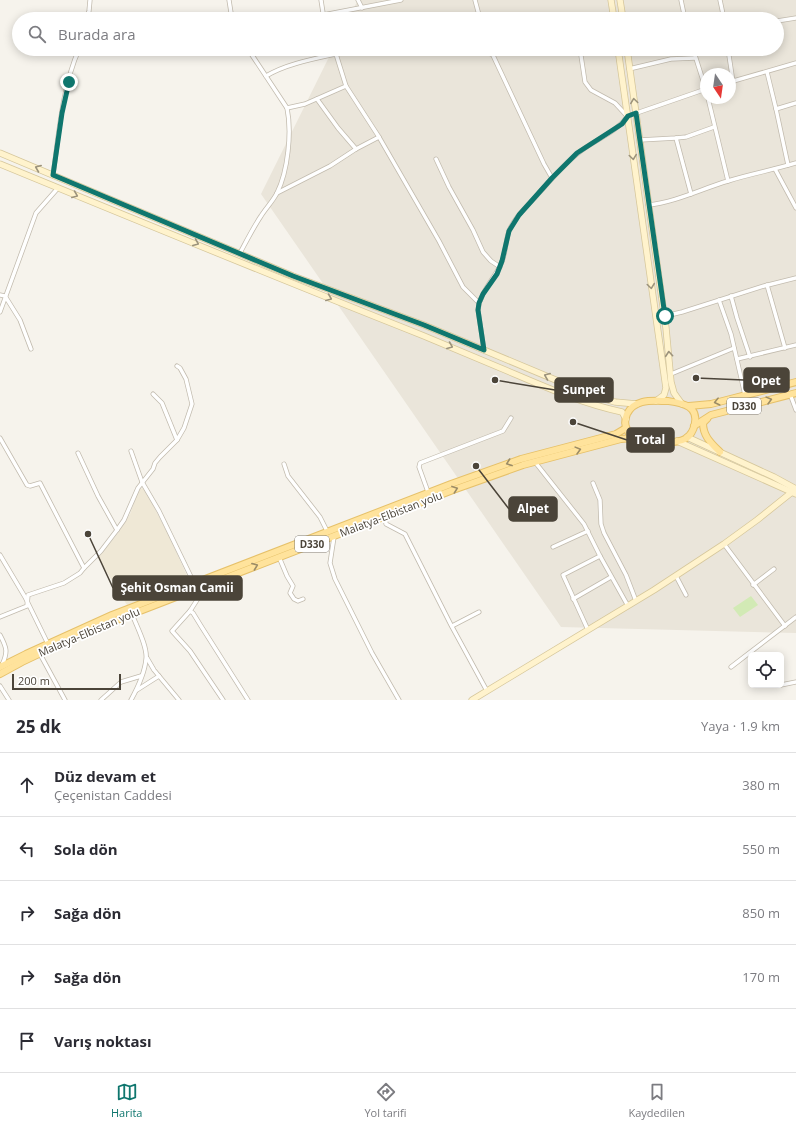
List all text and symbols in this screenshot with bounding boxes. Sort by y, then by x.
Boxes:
search box [12,12,784,56]
icon: search [26,23,48,45]
text: Burada ara [58,24,136,44]
north arrow [700,68,736,104]
route end [60,73,78,91]
one-way arrow [630,97,639,104]
one-way arrow [628,154,637,160]
one-way arrow [35,165,42,173]
one-way arrow [72,190,79,198]
one-way arrow [192,239,199,247]
one-way arrow [646,283,655,289]
one-way arrow [325,294,332,302]
route start [656,307,674,325]
one-way arrow [446,342,453,350]
one-way arrow [664,351,673,357]
callout: Opet [744,368,789,392]
text: Opet [751,372,781,389]
one-way arrow [544,373,551,381]
callout: Sunpet [555,378,613,402]
text: Sunpet [563,381,605,398]
one-way arrow [766,396,773,404]
one-way arrow [714,397,721,406]
road number: D330 [727,398,761,414]
callout: Total [627,428,674,452]
text: Total [635,431,665,448]
one-way arrow [575,446,582,455]
one-way arrow [505,459,512,467]
one-way arrow [451,486,458,494]
street label: Malatya-Elbistan yolu [337,487,444,540]
callout: Alpet [509,497,557,521]
text: Alpet [517,500,549,517]
road number: D330 [295,536,329,552]
one-way arrow [251,562,258,570]
callout: Şehit Osman Camii [113,576,242,600]
text: Şehit Osman Camii [120,579,234,596]
street label: Malatya-Elbistan yolu [36,603,142,660]
map controls [748,652,784,688]
button: locate [748,652,784,688]
scale bar [12,672,121,691]
text: 200 m [18,673,50,688]
text: 25 dk [16,715,61,738]
text: Yaya · 1.9 km [701,717,780,735]
text: Düz devam et [54,766,156,786]
icon: ahead [16,774,38,796]
text: 380 m [742,776,780,794]
text: Çeçenistan Caddesi [54,786,172,804]
icon: left [16,838,38,860]
text: Sola dön [54,839,118,859]
text: 550 m [742,840,780,858]
icon: right [16,902,38,924]
text: Sağa dön [54,903,121,923]
text: 850 m [742,904,780,922]
icon: right [16,966,38,988]
text: Sağa dön [54,967,121,987]
text: 170 m [742,968,780,986]
icon: arrive [16,1030,38,1052]
text: Varış noktası [54,1031,152,1051]
tab: Harita [111,1081,142,1120]
tab: Yol tarifi [364,1081,407,1120]
tab: Kaydedilen [629,1081,685,1120]

